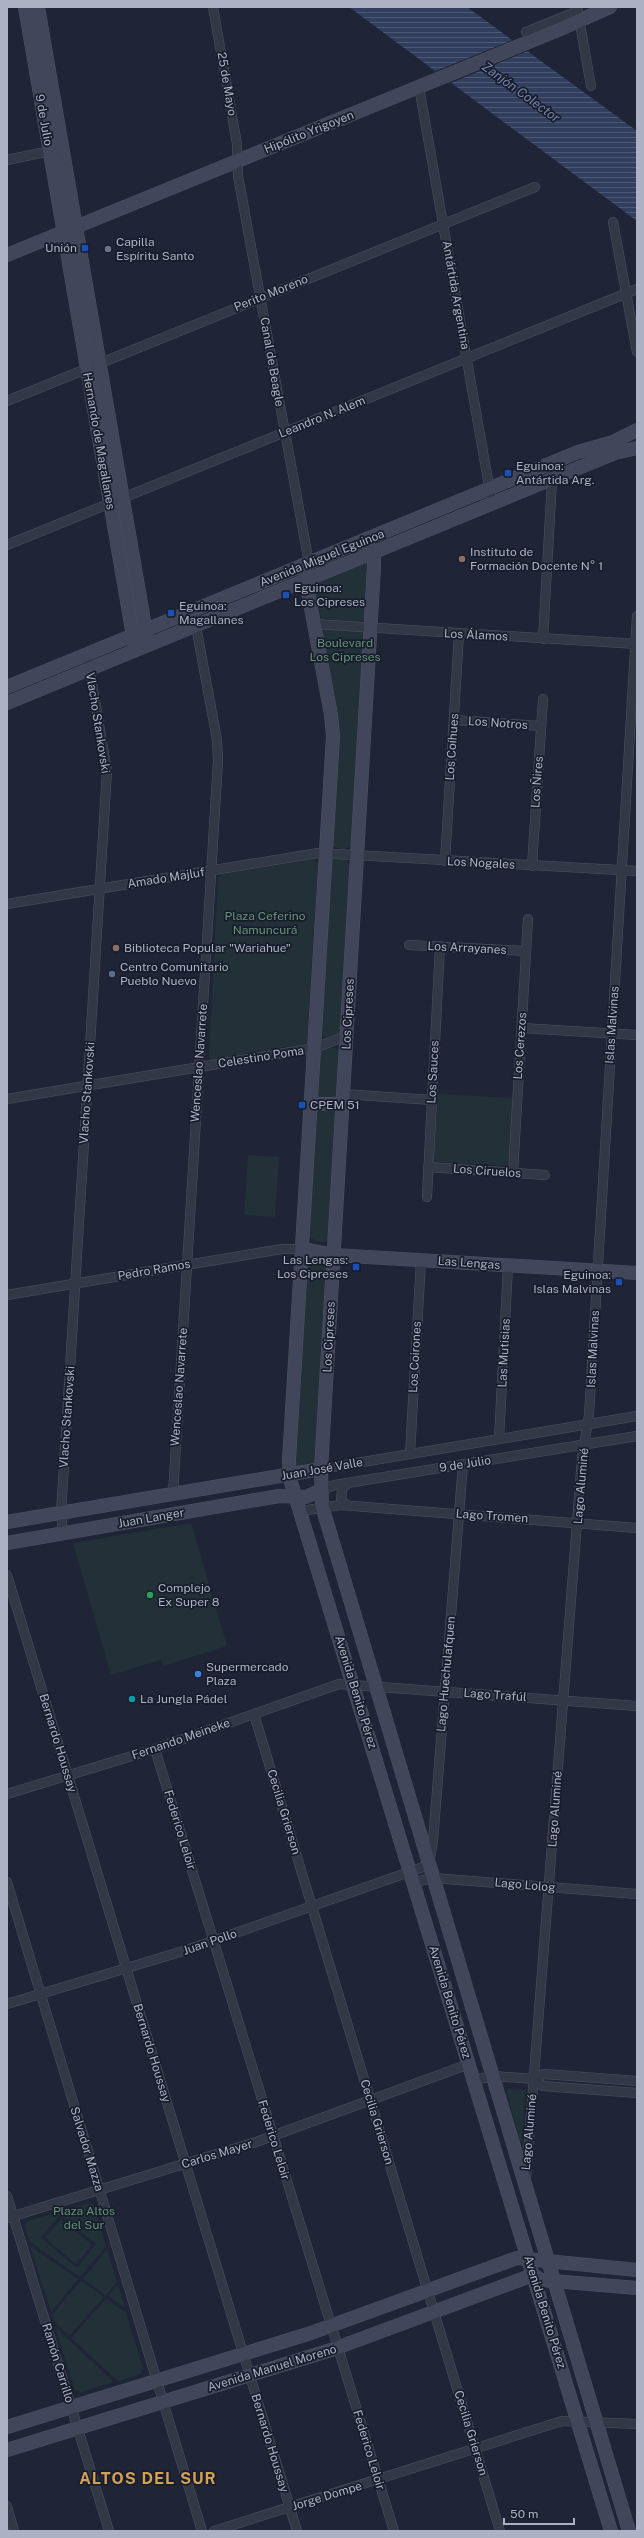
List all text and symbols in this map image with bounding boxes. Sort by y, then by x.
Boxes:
street label: 25 de Mayo [215,51,240,117]
water label: Zanjón Colector [479,59,563,125]
street label: 9 de Julio [33,93,55,147]
street label: Hipólito Yrigoyen [262,108,356,156]
place label: Capilla Espíritu Santo [116,235,194,263]
street label: Antártida Argentina [440,239,472,351]
place label: Unión [45,241,77,255]
marker: Unión [80,243,90,253]
marker: Capilla Espíritu Santo [103,244,113,254]
street label: Perito Moreno [232,272,310,314]
street label: Canal de Beagle [257,316,287,408]
street label: Hernando de Magallanes [80,371,118,511]
street label: Leandro N. Alem [277,393,367,441]
place label: Eguinoa: Antártida Arg. [516,459,595,487]
marker: Eguinoa: Antártida Arg. [503,468,513,478]
street label: Avenida Miguel Eguinoa [258,527,386,589]
place label: Instituto de Formación Docente N° 1 [470,545,603,573]
marker: Instituto de Formación Docente N° 1 [457,554,467,564]
place label: Eguinoa: Los Cipreses [294,581,365,609]
marker: Eguinoa: Los Cipreses [281,590,291,600]
place label: Eguinoa: Magallanes [179,599,244,627]
marker: Eguinoa: Magallanes [166,608,176,618]
street label: Los Álamos [444,626,508,644]
park label: Boulevard Los Cipreses [309,636,381,664]
street label: Vlacho Stankovski [83,671,113,775]
street label: Los Coíhues [443,713,461,781]
street label: Los Notros [468,714,528,732]
street label: Los Ñires [528,756,546,808]
street label: Los Nogales [447,854,515,872]
street label: Amado Majluf [126,865,206,891]
park label: Plaza Ceferino Namuncurá [225,909,306,937]
street label: Los Arrayanes [427,939,507,957]
place label: Biblioteca Popular "Wariahue" [124,941,291,955]
marker: Biblioteca Popular "Wariahue" [111,943,121,953]
place label: Centro Comunitario Pueblo Nuevo [120,960,229,988]
marker: Centro Comunitario Pueblo Nuevo [107,969,117,979]
street label: Los Cipreses [339,978,357,1050]
street label: Islas Malvinas [602,986,622,1064]
street label: Wenceslao Navarrete [188,1003,210,1123]
street label: Los Cerezos [511,1012,529,1080]
street label: Los Sauces [424,1040,442,1104]
street label: Vlacho Stankovski [76,1042,98,1144]
street label: Celestino Poma [217,1043,305,1071]
place label: CPEM 51 [310,1098,360,1112]
marker: CPEM 51 [297,1100,307,1110]
street label: Los Ciruelos [452,1162,522,1180]
place label: Las Lengas: Los Cipreses [277,1253,348,1281]
street label: Las Lengas [437,1254,501,1272]
street label: Pedro Ramos [117,1257,191,1283]
marker: Las Lengas: Los Cipreses [351,1262,361,1272]
place label: Eguinoa: Islas Malvinas [533,1268,611,1296]
marker: Eguinoa: Islas Malvinas [614,1277,624,1287]
street label: Los Cipreses [320,1301,338,1373]
street label: Islas Malvinas [584,1310,602,1388]
street label: Las Mutisias [495,1318,513,1388]
street label: Los Coirones [406,1321,424,1393]
street label: Wenceslao Navarrete [168,1327,190,1447]
street label: Vlacho Stankovski [56,1366,78,1468]
street label: Lago Aluminé [571,1447,591,1525]
street label: 9 de Julio [438,1453,492,1475]
street label: Juan José Valle [280,1455,364,1483]
street label: Juan Langer [117,1505,186,1531]
street label: Lago Tromen [455,1506,529,1526]
place label: Complejo Ex Super 8 [158,1581,220,1609]
marker: Complejo Ex Super 8 [145,1590,155,1600]
street label: Lago Huechulafquen [434,1615,458,1732]
street label: Avenida Benito Pérez [332,1634,380,1750]
place label: Supermercado Plaza [206,1660,289,1688]
marker: Supermercado Plaza [193,1669,203,1679]
street label: Lago Trafúl [463,1686,527,1704]
street label: Bernardo Houssay [36,1692,80,1795]
place label: La Jungla Pádel [140,1692,228,1706]
marker: La Jungla Pádel [127,1694,137,1704]
street label: Fernando Meineke [130,1716,232,1762]
street label: Cecilia Grierson [264,1768,304,1856]
street label: Lago Aluminé [545,1770,565,1848]
street label: Federico Leloir [161,1788,199,1872]
street label: Lago Lolog [494,1875,556,1895]
street label: Juan Pollo [181,1926,239,1958]
street label: Avenida Benito Pérez [426,1944,474,2060]
street label: Bernardo Houssay [130,2002,174,2105]
street label: Cecilia Grierson [357,2078,397,2166]
street label: Lago Aluminé [519,2093,539,2171]
street label: Federico Leloir [255,2098,293,2182]
street label: Salvador Mazza [67,2105,107,2193]
street label: Carlos Mayer [180,2136,254,2171]
park label: Plaza Altos del Sur [53,2204,115,2232]
street label: Avenida Benito Pérez [521,2254,569,2370]
street label: Ramón Carrillo [39,2322,77,2405]
street label: Avenida Manuel Moreno [206,2342,338,2394]
street label: Cecilia Grierson [451,2389,491,2477]
street label: Bernardo Houssay [248,2392,292,2495]
street label: Federico Leloir [350,2408,388,2492]
district label: ALTOS DEL SUR [79,2469,217,2488]
street label: Jorge Dompe [290,2479,364,2513]
scale bar [504,2500,574,2526]
text: 50 m [510,2507,538,2521]

